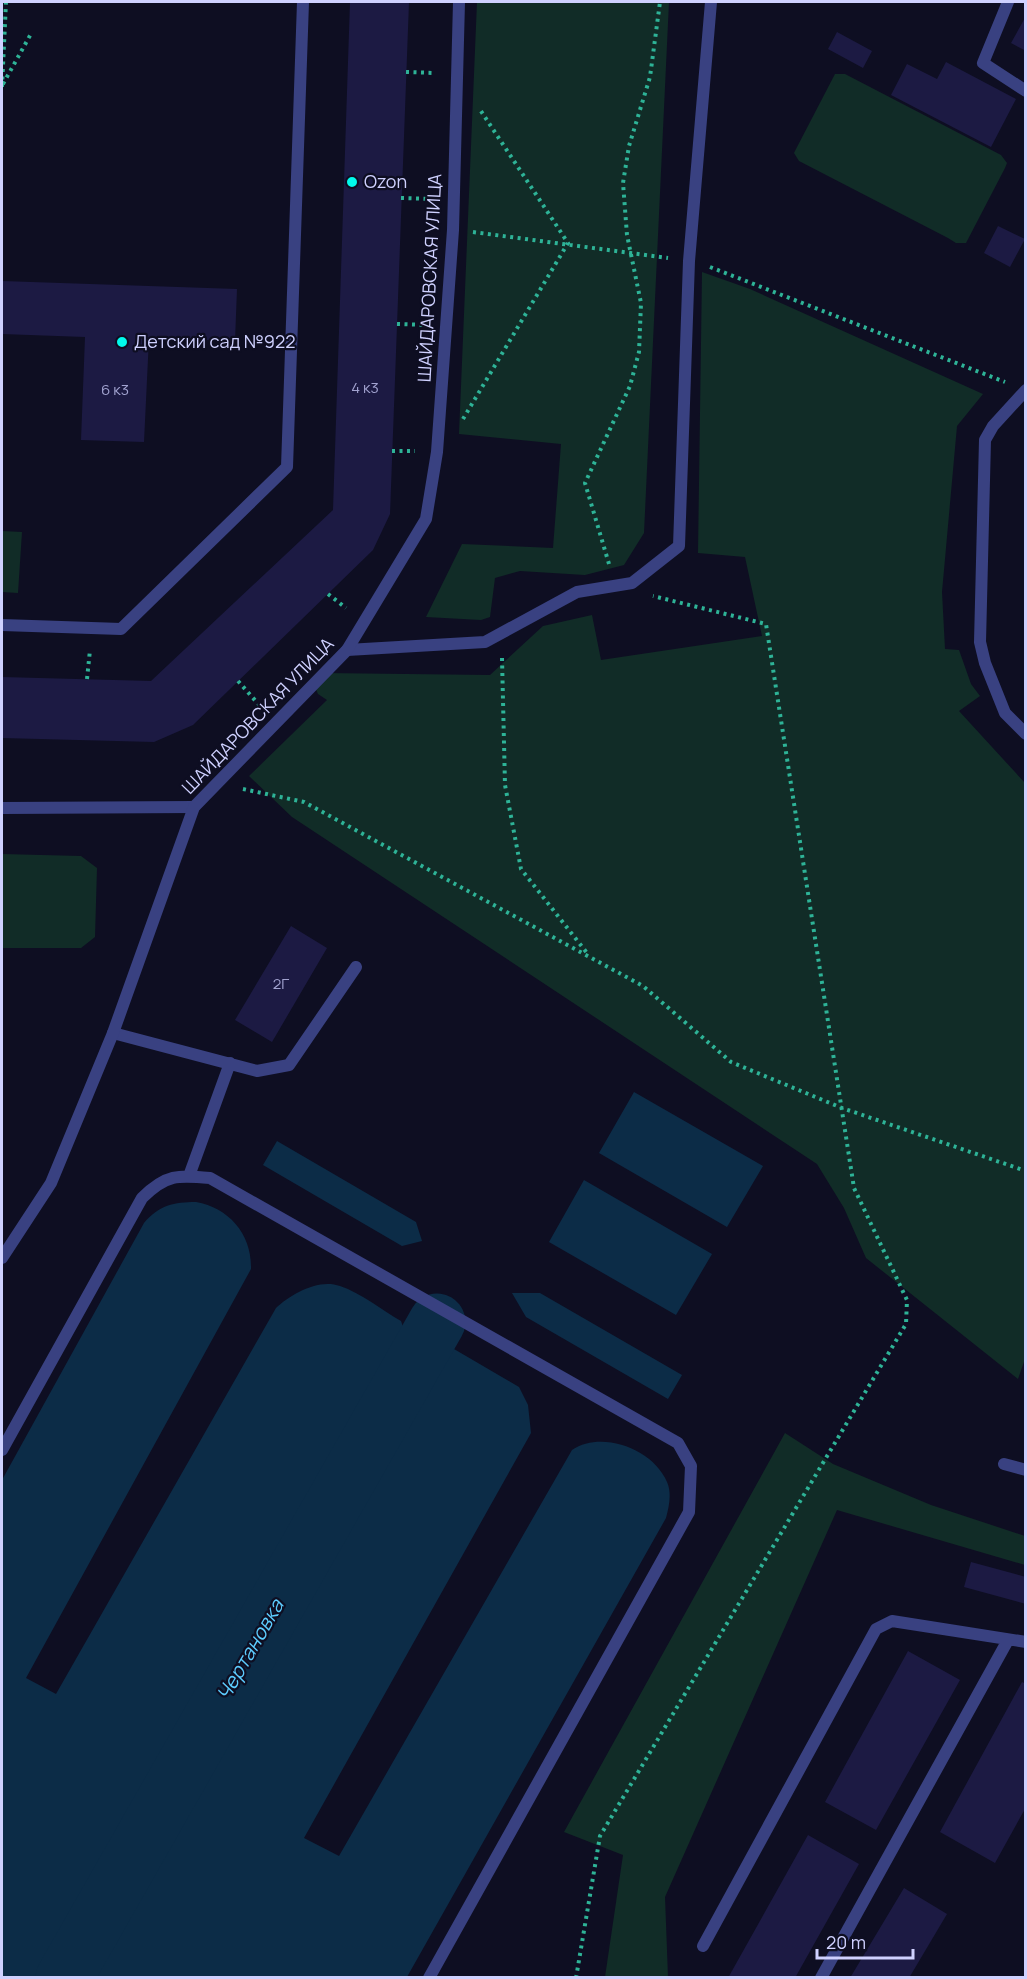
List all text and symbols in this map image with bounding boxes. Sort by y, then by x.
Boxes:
place label: Ozon [364,169,407,193]
street label: ШАЙДАРОВСКАЯ УЛИЦА [412,173,446,383]
marker: Ozon [345,175,359,189]
place label: Детский сад №922 [134,329,295,353]
marker: Детский сад №922 [115,335,129,349]
house number: 4 к3 [351,377,379,398]
house number: 6 к3 [101,379,129,400]
street label: ШАЙДАРОВСКАЯ УЛИЦА [176,631,339,799]
house number: 2Г [273,973,289,994]
water label: Чертановка [210,1593,290,1705]
scale bar [817,1922,913,1960]
text: 20 m [826,1930,866,1954]

